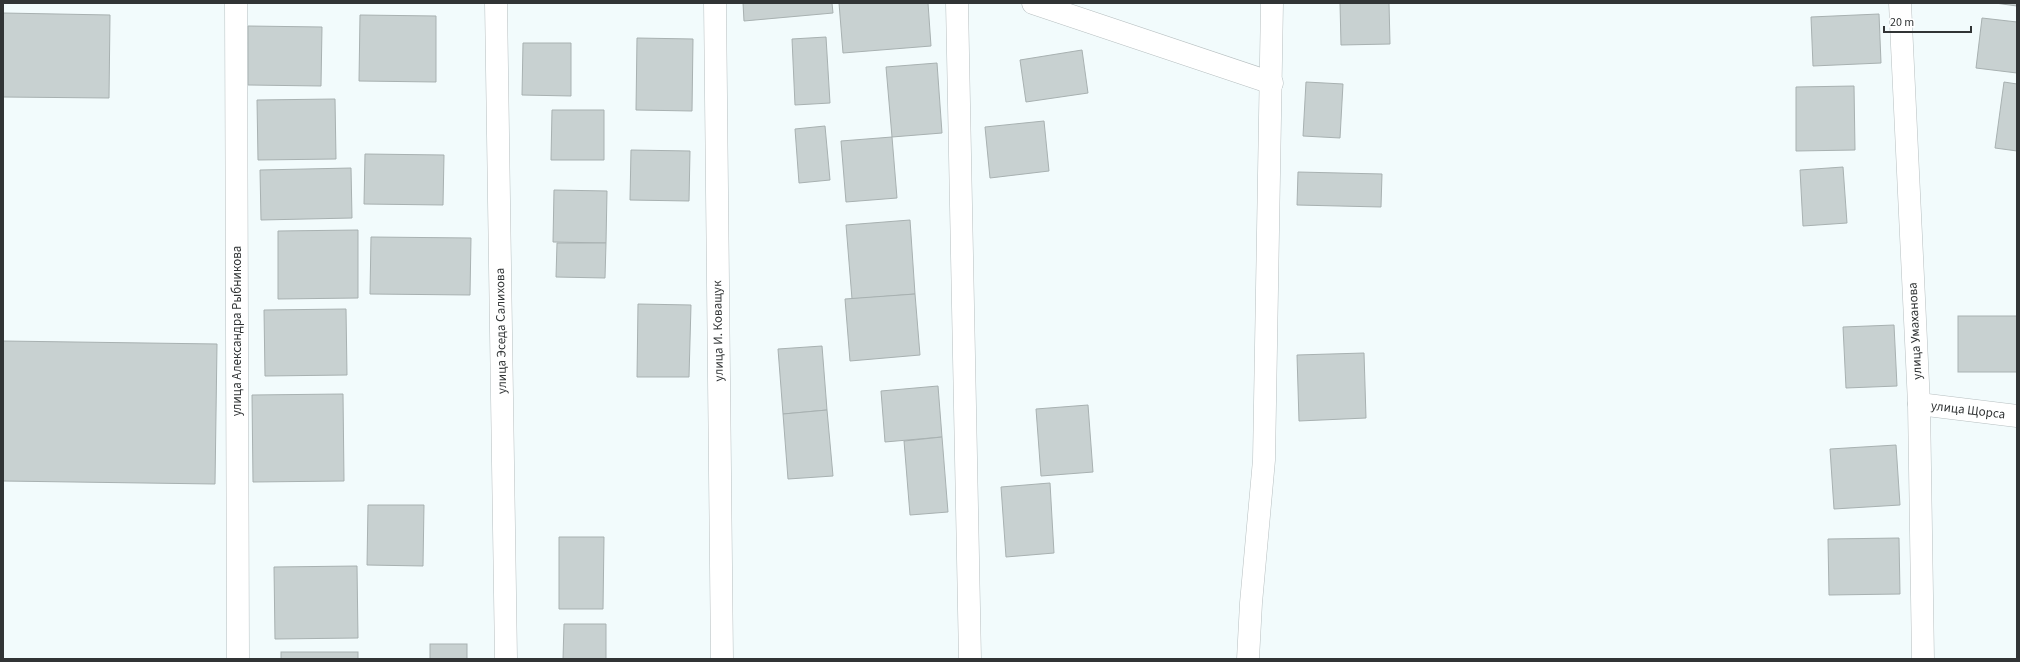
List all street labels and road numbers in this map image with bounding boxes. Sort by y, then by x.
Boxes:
street label: улица Александра Рыбникова [228,246,246,416]
street label: улица Эседа Салихова [491,268,511,394]
street label: улица И. Коващук [708,280,728,382]
street label: улица Умаханова [1903,282,1927,380]
street label: улица Щорса [1930,397,2006,423]

